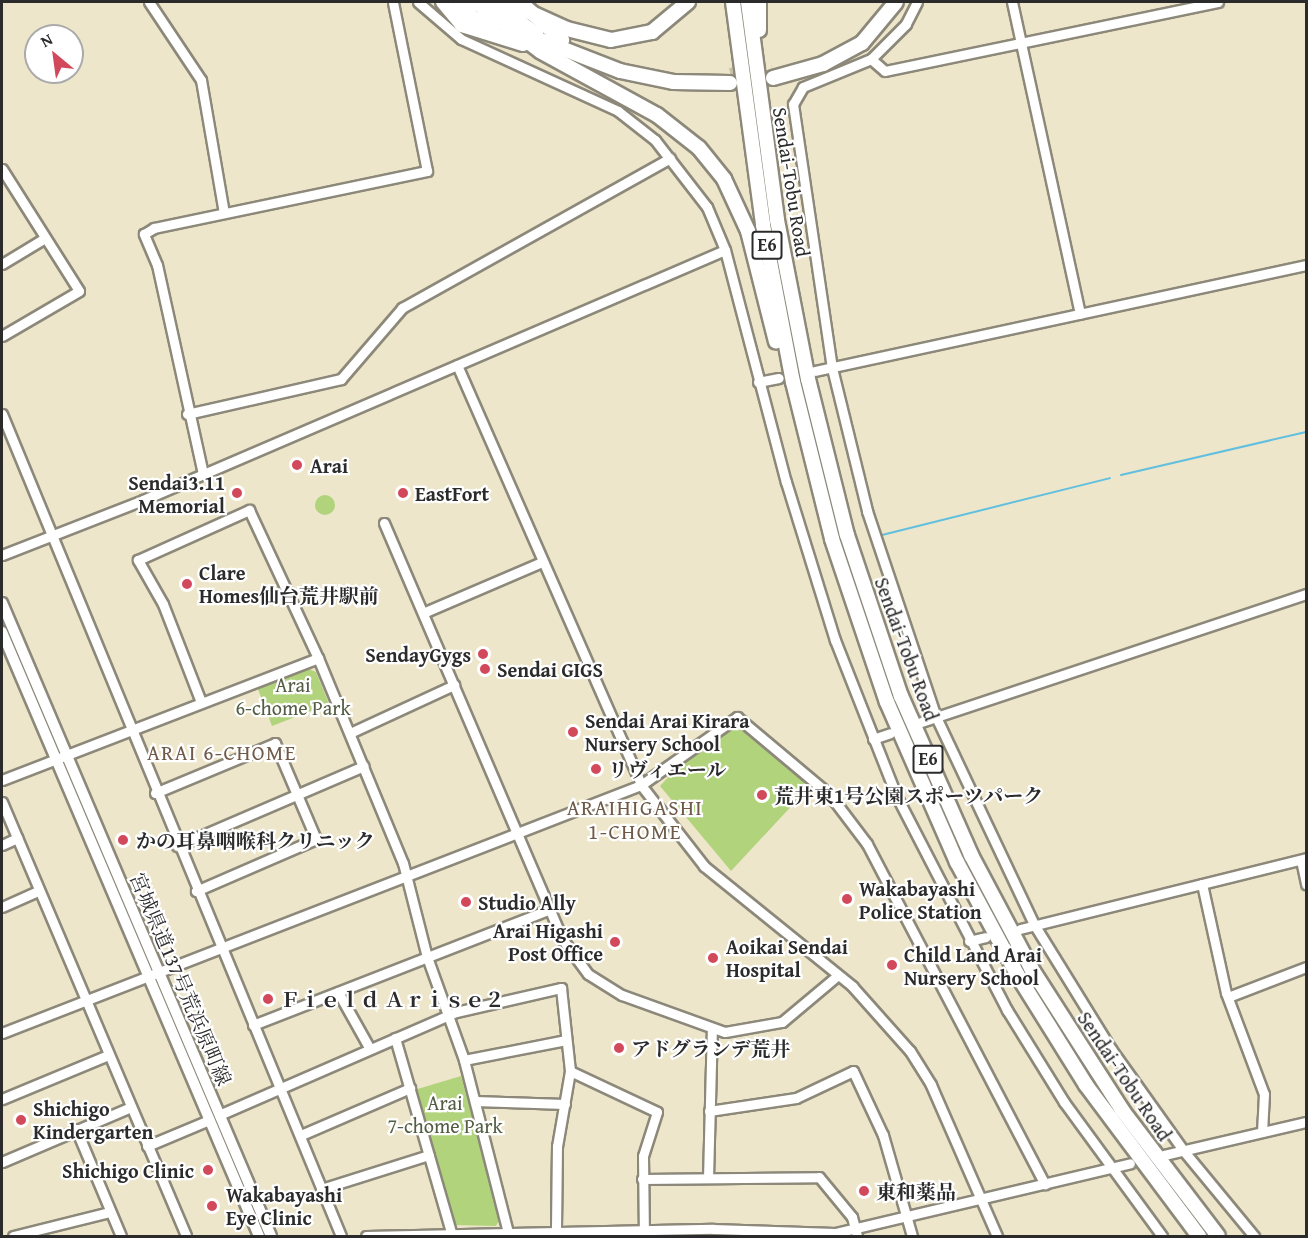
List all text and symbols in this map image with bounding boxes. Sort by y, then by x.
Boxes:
north arrow [24,24,84,84]
text: N [36,27,57,53]
street label: Sendai-Tobu Road [768,106,816,258]
road number: E6 [750,230,783,260]
place label: Arai [310,453,348,477]
marker: Arai [288,456,306,474]
place label: Sendai3.11 Memorial [128,470,225,517]
place label: EastFort [415,481,489,505]
marker: Sendai3.11 Memorial [230,486,244,500]
marker: EastFort [396,486,410,500]
place label: Clare Homes仙台荒井駅前 [199,560,379,607]
street label: Sendai-Tobu Road [870,574,944,724]
marker: Clare Homes仙台荒井駅前 [180,577,194,591]
place label: SendayGygs [365,642,471,666]
marker: SendayGygs [476,647,490,661]
place label: Sendai GIGS [497,657,603,681]
marker: Sendai GIGS [478,662,492,676]
park label: Arai 6-chome Park [235,673,351,720]
place label: Sendai Arai Kirara Nursery School [585,708,749,755]
marker: Sendai Arai Kirara Nursery School [566,725,580,739]
district label: ARAI 6-CHOME [147,740,297,766]
road number: E6 [912,744,944,774]
place label: リヴィエール [608,757,728,781]
marker: リヴィエール [589,762,603,776]
place label: 荒井東1号公園スポーツパーク [774,783,1044,807]
marker: 荒井東1号公園スポーツパーク [755,788,769,802]
district label: ARAIHIGASHI 1-CHOME [567,795,703,845]
place label: かの耳鼻咽喉科クリニック [136,828,376,852]
marker: かの耳鼻咽喉科クリニック [114,831,132,849]
street label: 宮城県道137号荒浜原町線 [125,869,237,1089]
place label: Wakabayashi Police Station [859,876,982,923]
place label: Studio Ally [478,890,576,914]
marker: Wakabayashi Police Station [840,892,854,906]
marker: Studio Ally [459,895,473,909]
place label: Arai Higashi Post Office [493,918,603,965]
place label: Aoikai Sendai Hospital [726,934,848,981]
marker: Arai Higashi Post Office [608,935,622,949]
place label: Child Land Arai Nursery School [904,942,1042,989]
marker: Aoikai Sendai Hospital [704,949,722,967]
marker: Child Land Arai Nursery School [885,958,899,972]
place label: Ｆｉｅｌｄ Ａｒｉｓｅ２ [280,987,504,1011]
marker: Ｆｉｅｌｄ Ａｒｉｓｅ２ [261,992,275,1006]
street label: Sendai-Tobu Road [1073,1007,1177,1145]
place label: アドグランデ荒井 [631,1036,791,1060]
marker: アドグランデ荒井 [612,1041,626,1055]
park label: Arai 7-chome Park [387,1090,503,1137]
place label: Shichigo Kindergarten [33,1096,153,1143]
marker: Shichigo Kindergarten [14,1113,28,1127]
place label: Shichigo Clinic [62,1158,194,1182]
marker: Shichigo Clinic [199,1161,217,1179]
place label: 東和薬品 [876,1179,956,1203]
place label: Wakabayashi Eye Clinic [226,1182,342,1229]
marker: 東和薬品 [857,1184,871,1198]
marker: Wakabayashi Eye Clinic [203,1197,221,1215]

